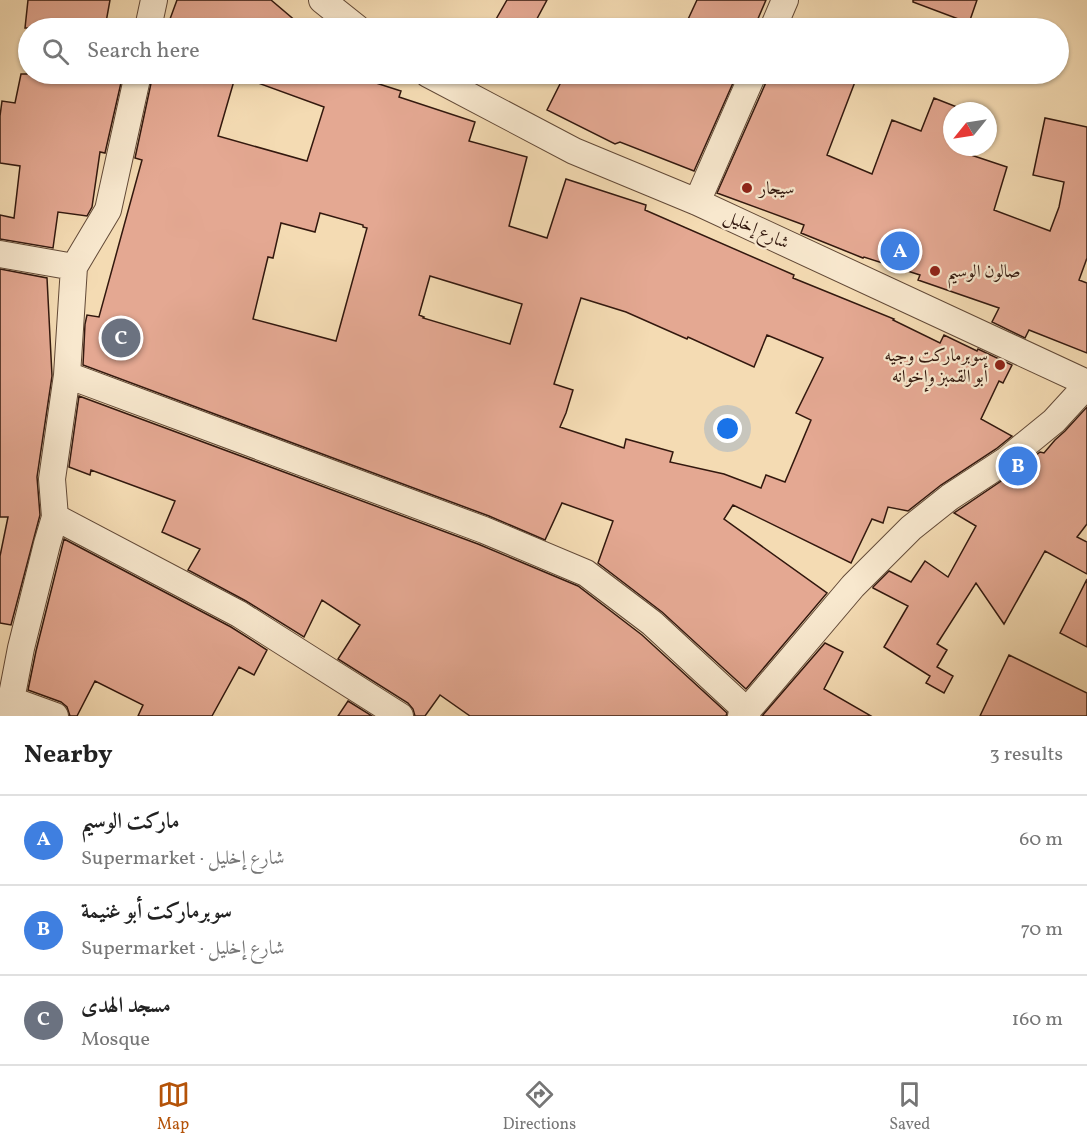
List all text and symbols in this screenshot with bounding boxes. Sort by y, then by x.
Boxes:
search box [18,18,1069,84]
icon: search [39,35,72,68]
text: Search here [87,36,200,67]
north arrow [943,102,997,156]
place label: سيجار [757,177,795,202]
marker: سيجار [740,181,754,195]
street label: شارع إخليل [719,204,793,257]
pin: A [880,228,920,274]
place label: صالون الوسيم [947,260,1021,289]
marker: صالون الوسيم [928,264,942,278]
pin: C [102,316,140,360]
place label: سوبرماركت وجيه أبو القمبز وإخوانه [884,344,989,392]
marker: سوبرماركت وجيه أبو القمبز وإخوانه [993,358,1007,372]
your location [713,414,742,443]
pin: B [998,444,1038,488]
text: Nearby [24,737,113,773]
text: 3 results [989,741,1063,769]
text: ماركت الوسيم [81,807,180,838]
text: A [36,826,51,854]
text: 60 m [1019,826,1063,854]
text: Supermarket · شارع إخليل [81,845,285,873]
text: سوبرماركت أبو غنيمة [81,897,232,928]
text: B [37,916,50,944]
text: 70 m [1020,916,1063,944]
text: Supermarket · شارع إخليل [81,935,285,963]
text: مسجد الهدى [81,991,171,1022]
text: C [37,1006,50,1034]
text: 160 m [1011,1006,1063,1034]
text: Mosque [81,1026,150,1054]
tab: Map [157,1078,190,1136]
tab: Directions [503,1078,576,1136]
tab: Saved [889,1078,930,1136]

